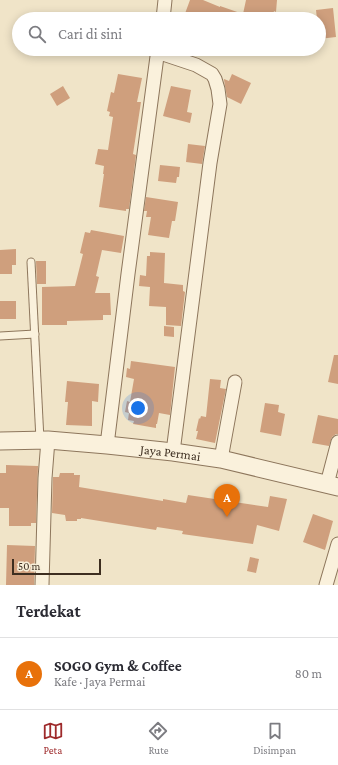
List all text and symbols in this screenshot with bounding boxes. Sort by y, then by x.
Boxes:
search box [12,12,326,56]
icon: search [26,23,48,45]
text: Cari di sini [58,26,122,42]
your location [128,398,148,418]
street label: Jaya Permai [138,441,202,464]
pin: A [214,484,240,517]
scale bar [12,557,101,576]
text: 50 m [18,560,40,572]
text: Terdekat [16,602,81,621]
text: SOGO Gym & Coffee [54,658,182,674]
text: A [25,666,33,681]
text: 80 m [295,666,322,681]
text: Kafe · Jaya Permai [54,674,145,689]
tab: Peta [42,720,64,756]
tab: Rute [147,720,169,756]
tab: Disimpan [253,720,296,756]

